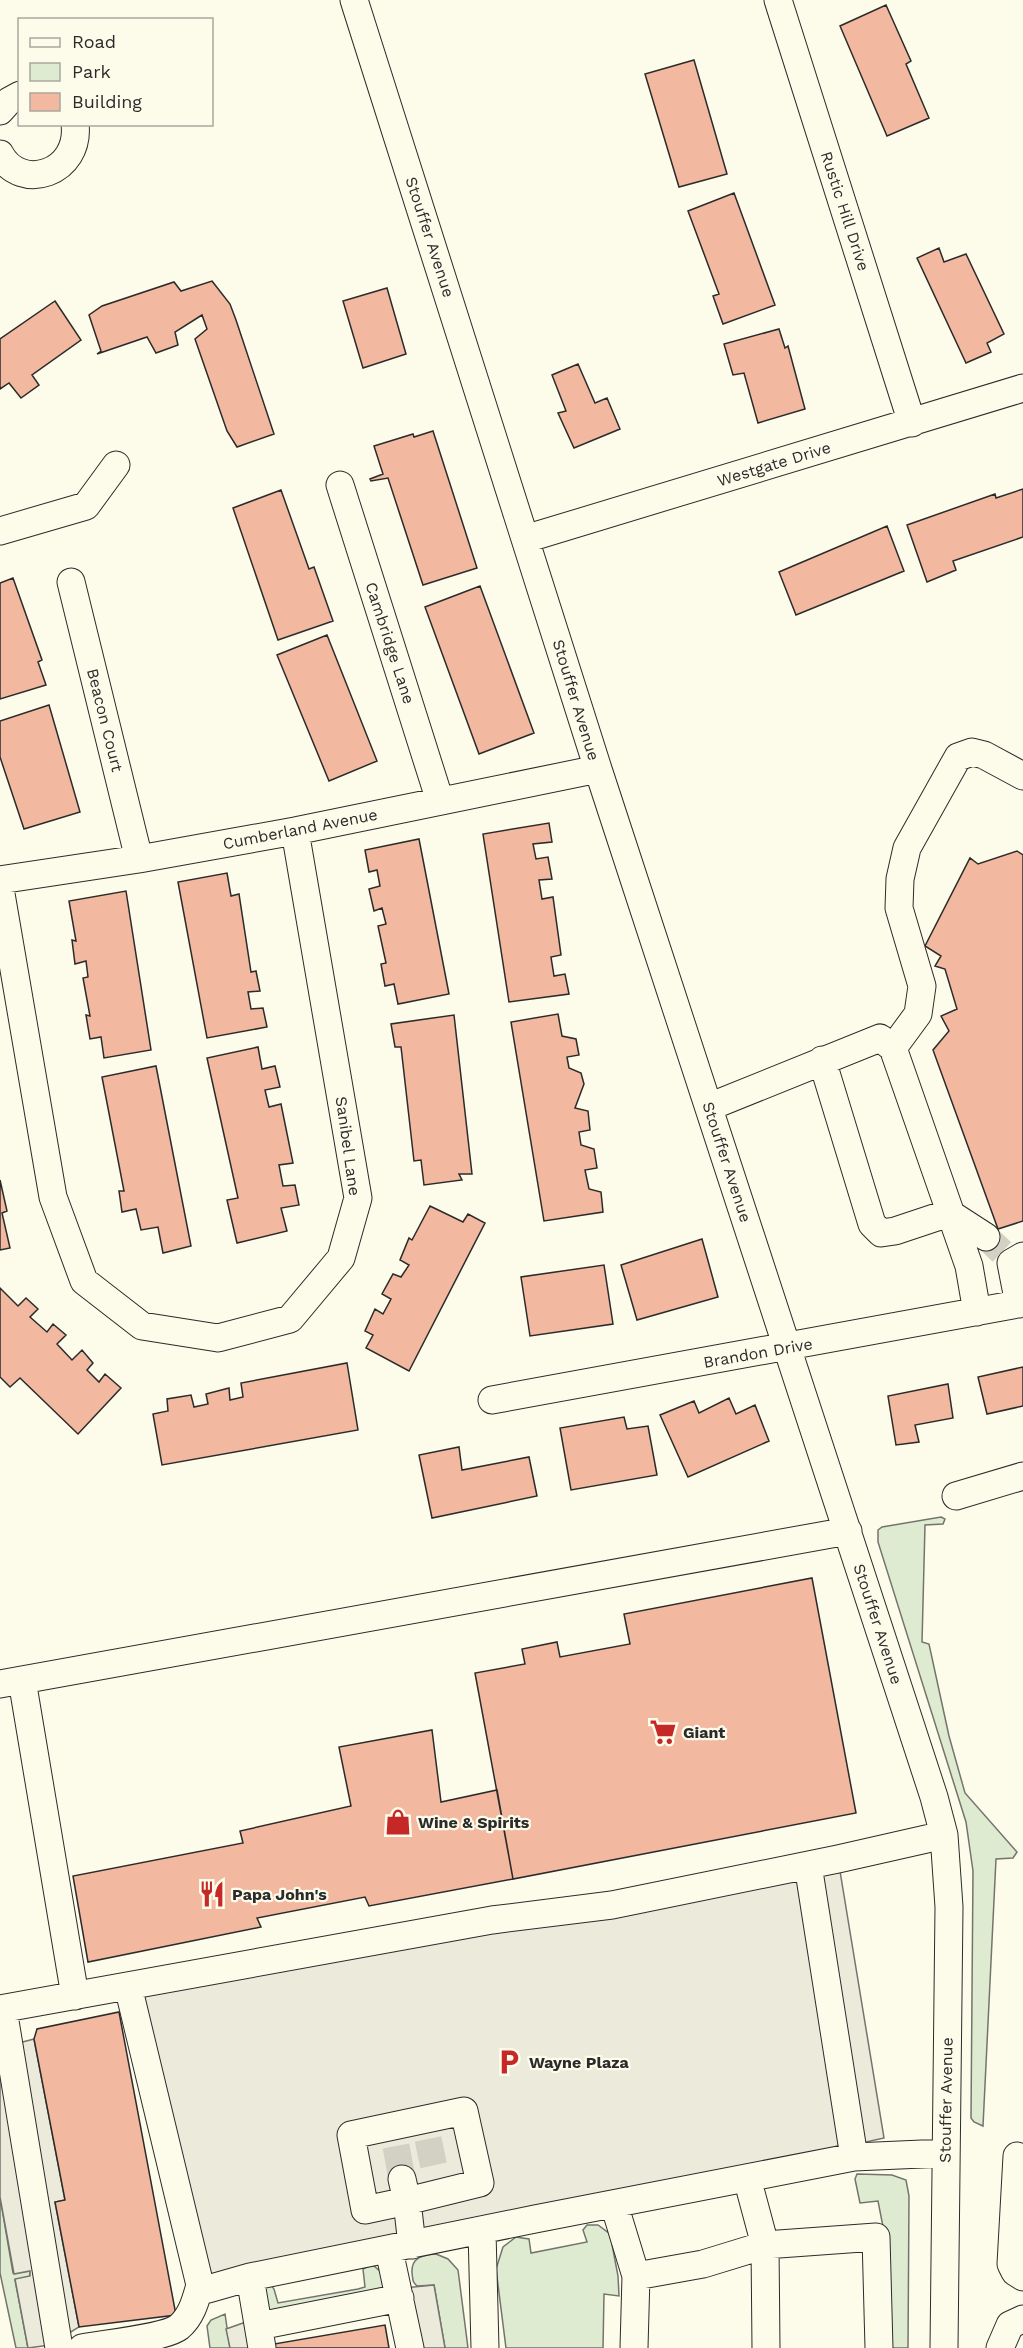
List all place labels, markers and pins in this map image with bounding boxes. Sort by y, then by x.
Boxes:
supermarket icon: Giant [648,1717,678,1747]
place label: Giant [683,1723,725,1742]
shop icon: Wine & Spirits [383,1807,413,1837]
place label: Wine & Spirits [418,1813,530,1832]
restaurant icon: Papa John's [197,1879,227,1909]
place label: Papa John's [232,1885,327,1904]
parking icon: Wayne Plaza [494,2047,524,2077]
place label: Wayne Plaza [529,2053,629,2072]

